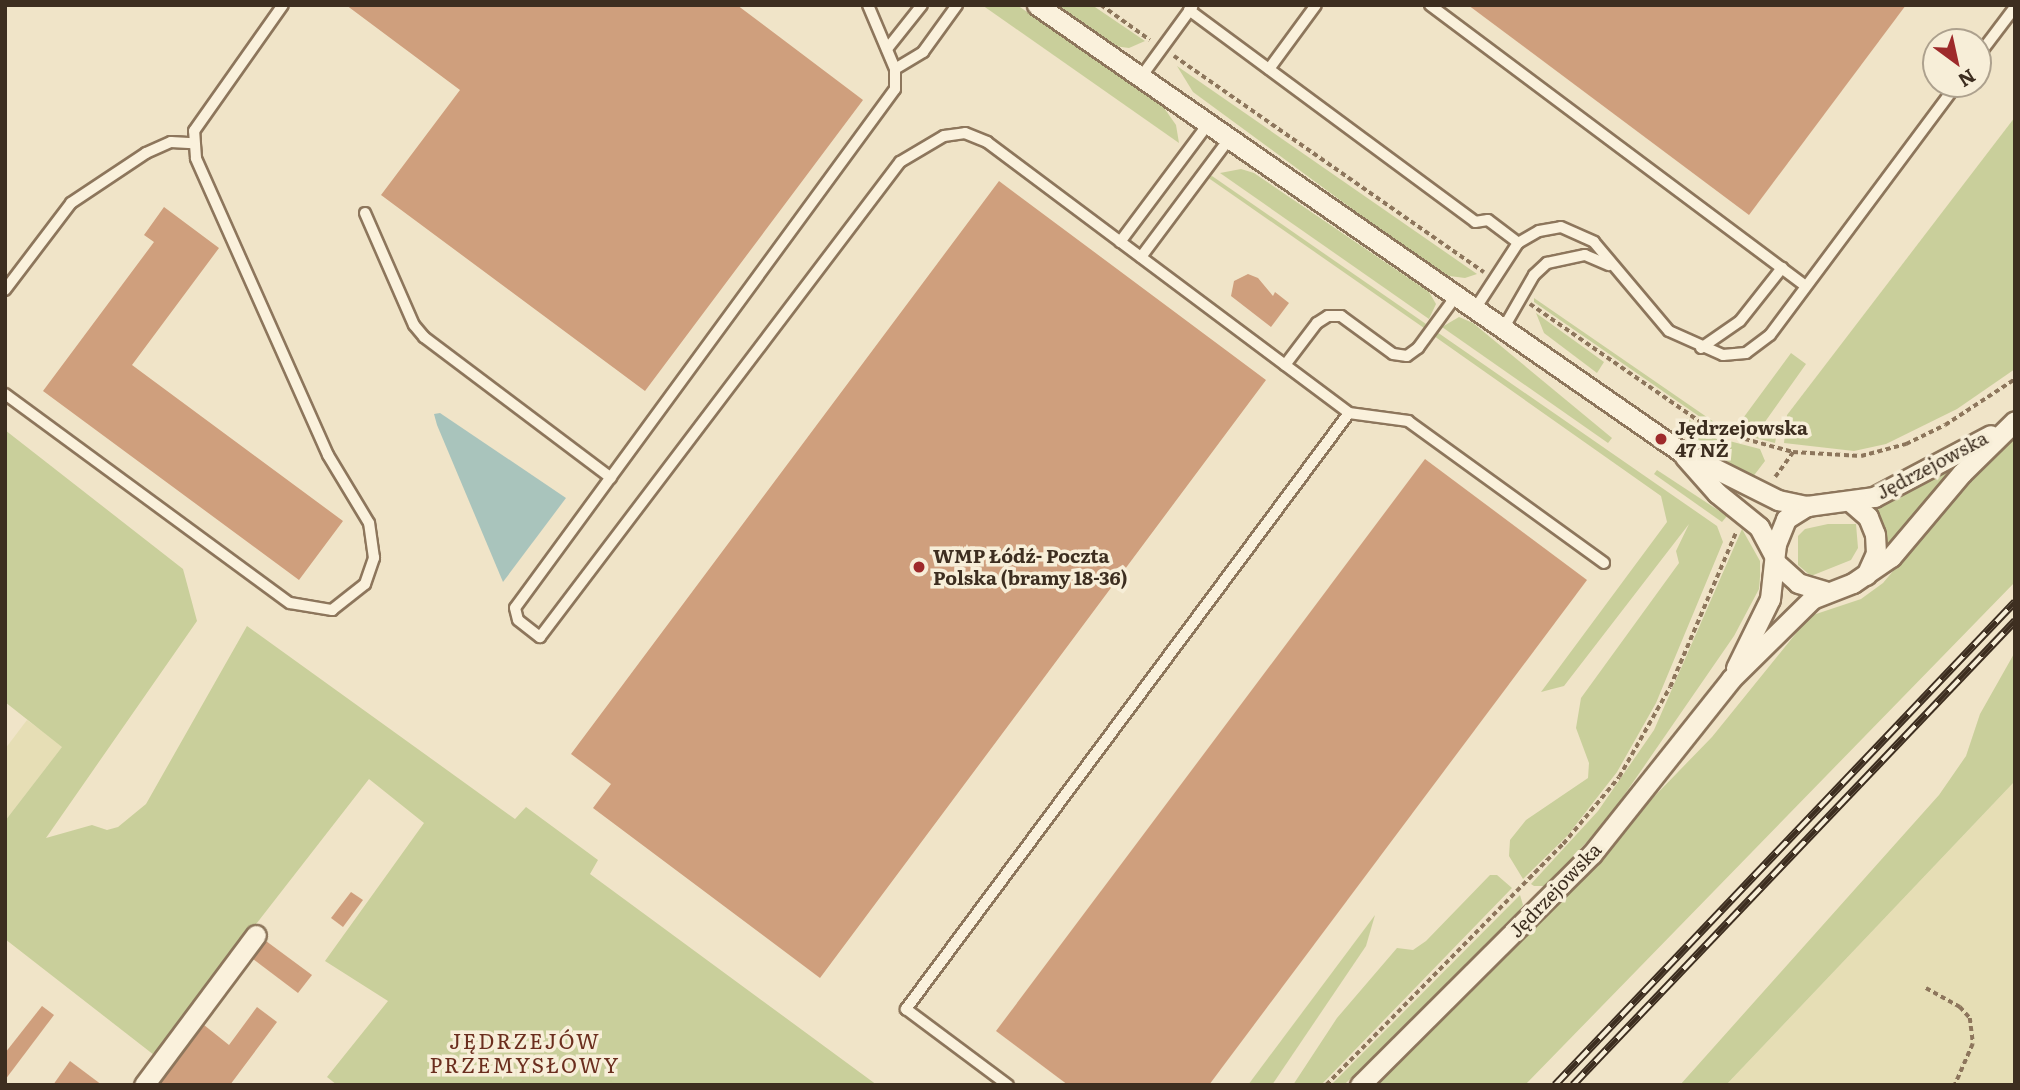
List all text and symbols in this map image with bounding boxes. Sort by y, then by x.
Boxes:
north arrow [1922,28,1992,98]
text: N [1953,63,1982,95]
place label: Jędrzejowska 47 NŻ [1675,417,1808,461]
street label: Jędrzejowska [1872,426,1992,504]
marker: Jędrzejowska 47 NŻ [1653,431,1669,447]
place label: WMP Łódź- Poczta Polska (bramy 18-36) [933,545,1127,589]
marker: WMP Łódź- Poczta Polska (bramy 18-36) [911,559,927,575]
street label: Jędrzejowska [1504,838,1606,942]
district label: JĘDRZEJÓW PRZEMYSŁOWY [431,1027,619,1077]

